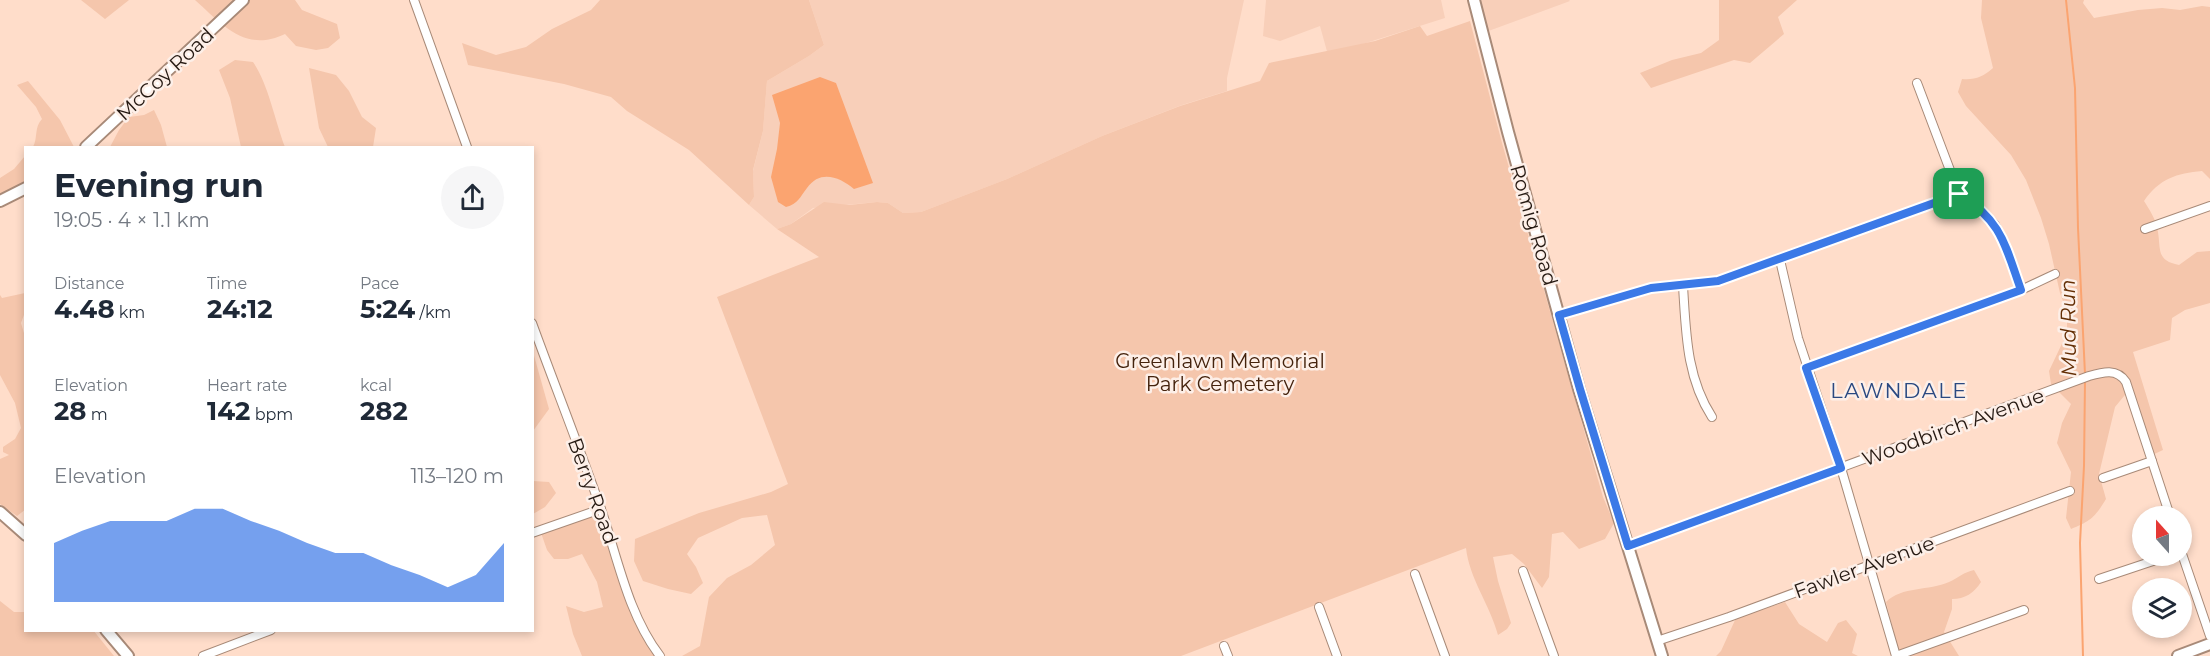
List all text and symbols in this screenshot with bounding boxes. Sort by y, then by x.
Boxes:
street label: McCoy Road [111,23,219,125]
street label: Romig Road [1505,162,1563,288]
text: Evening run [54,165,264,205]
button: share [441,166,504,229]
pin [1933,168,1984,219]
icon: arrive [1942,177,1975,210]
text: 19:05 · 4 × 1.1 km [54,208,210,232]
text: Distance [54,274,124,293]
text: Time [207,274,247,293]
text: Pace [360,274,399,293]
water label: Mud Run [2055,279,2081,377]
text: 4.48 [54,293,115,325]
text: 24:12 [207,293,273,325]
text: 5:24 [360,293,415,325]
text: km [115,303,145,322]
text: /km [415,303,451,322]
park label: Greenlawn Memorial Park Cemetery [1115,349,1325,396]
text: Elevation [54,376,128,395]
text: Heart rate [207,376,287,395]
text: kcal [360,376,392,395]
district label: LAWNDALE [1830,378,1968,403]
street label: Woodbirch Avenue [1859,383,2047,471]
text: 28 [54,395,87,427]
text: 142 [207,395,250,427]
text: 282 [360,395,408,427]
text: m [87,405,108,424]
text: bpm [250,405,293,424]
street label: Berry Road [563,435,623,547]
text: Elevation [54,464,146,488]
text: 113–120 m [410,464,504,488]
north arrow [2132,506,2192,566]
map controls [2132,506,2192,638]
street label: Fawler Avenue [1791,530,1937,604]
button: layers [2132,578,2192,638]

